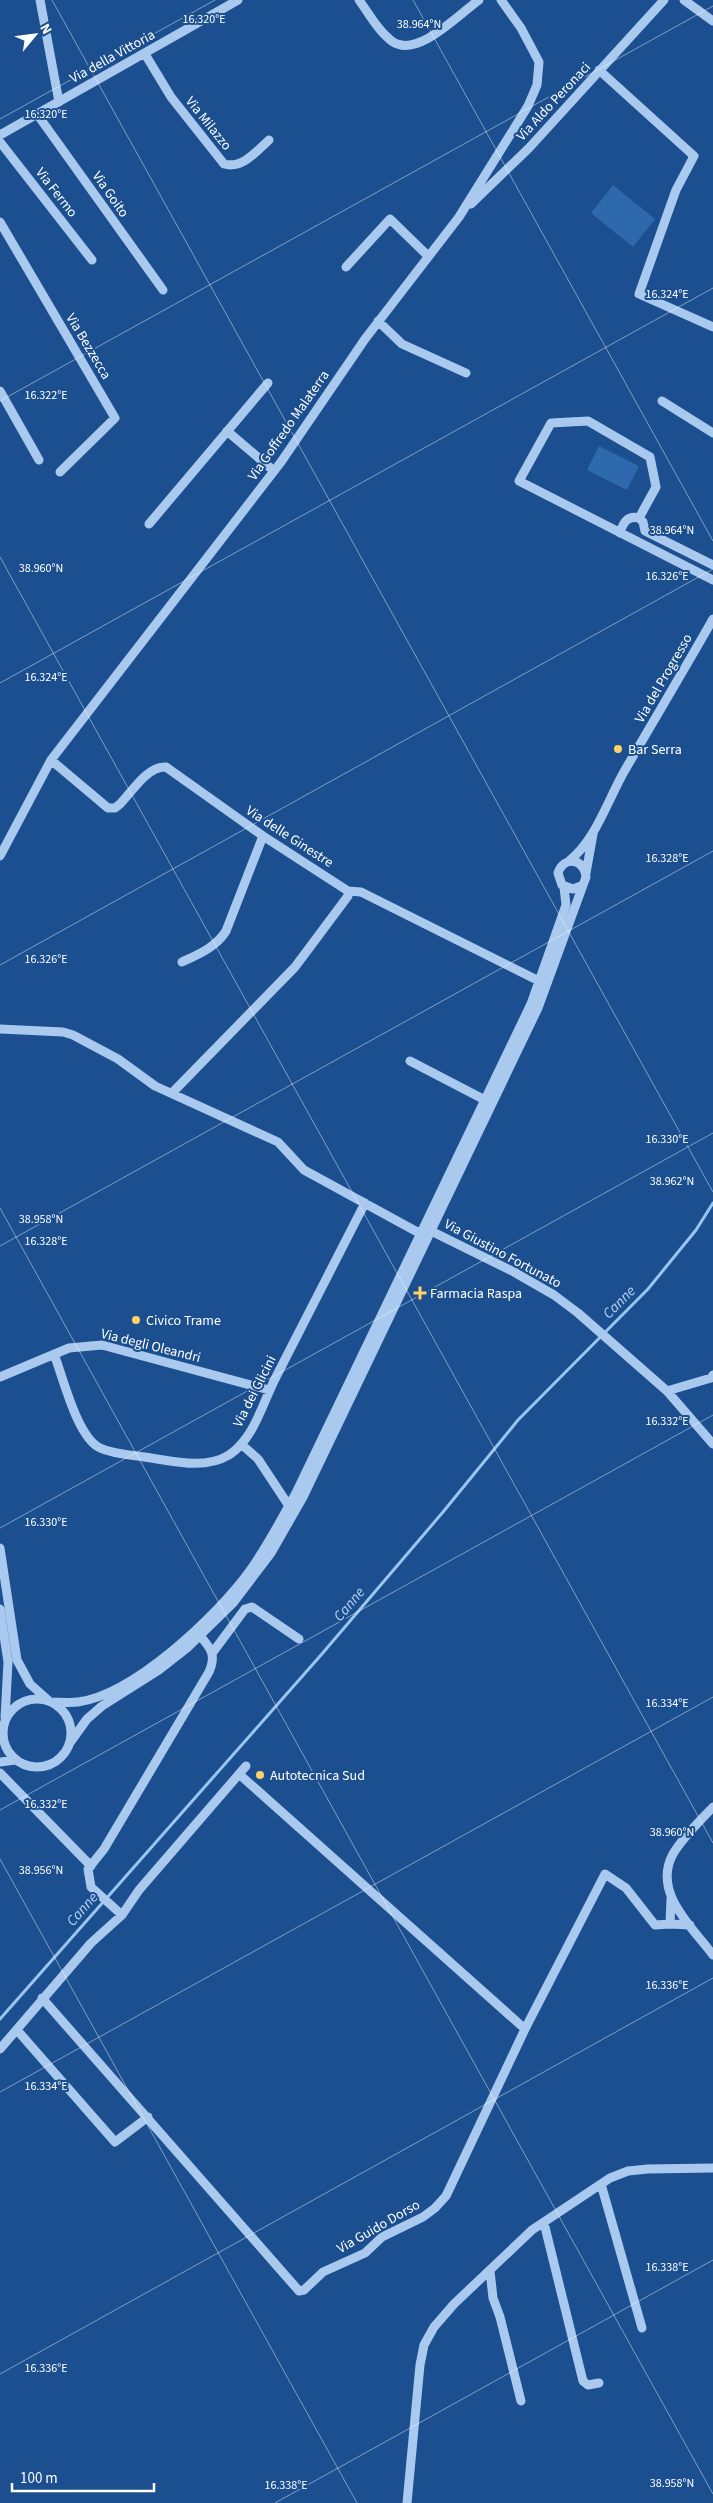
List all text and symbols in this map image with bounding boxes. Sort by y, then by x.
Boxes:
north arrow [10,10,60,60]
text: 16.320°E [182,11,226,28]
text: 38.964°N [397,16,441,33]
text: N [34,20,56,38]
street label: Via della Vittoria [66,25,159,89]
street label: Via Aldo Peronaci [512,58,596,146]
street label: Via Milazzo [180,92,236,155]
text: 16.320°E [24,106,68,123]
street label: Via Fermo [30,164,82,222]
street label: Via Goito [87,167,133,222]
text: 16.324°E [645,286,689,303]
street label: Via Bezzecca [61,310,116,383]
street label: Via Goffredo Malaterra [243,367,334,485]
text: 16.322°E [24,387,68,404]
text: 38.964°N [650,522,694,539]
text: 38.960°N [19,560,63,577]
text: 16.326°E [645,568,689,585]
street label: Via del Progresso [630,630,697,727]
text: 16.324°E [24,669,68,686]
place label: Bar Serra [628,740,682,760]
marker: Bar Serra [612,743,624,755]
street label: Via delle Ginestre [242,801,337,873]
text: 16.328°E [645,850,689,867]
text: 16.326°E [24,951,68,968]
text: 16.330°E [645,1131,689,1148]
text: 38.962°N [650,1173,694,1190]
text: 38.958°N [19,1211,63,1228]
street label: Via Giustino Fortunato [440,1214,565,1293]
text: 16.328°E [24,1233,68,1250]
water label: Canne [598,1281,641,1324]
place label: Farmacia Raspa [430,1284,522,1304]
marker: Farmacia Raspa [414,1287,426,1299]
place label: Civico Trame [146,1311,221,1331]
marker: Civico Trame [130,1314,142,1326]
street label: Via degli Oleandri [99,1324,203,1368]
street label: Via dei Glicini [228,1352,282,1431]
text: 16.332°E [645,1413,689,1430]
text: 16.330°E [24,1514,68,1531]
water label: Canne [329,1583,370,1626]
text: 16.334°E [645,1695,689,1712]
place label: Autotecnica Sud [270,1766,365,1786]
marker: Autotecnica Sud [254,1769,266,1781]
text: 16.332°E [24,1796,68,1813]
text: 38.960°N [650,1824,694,1841]
text: 38.956°N [19,1862,63,1879]
water label: Canne [62,1888,103,1931]
text: 16.336°E [645,1977,689,1994]
text: 16.334°E [24,2078,68,2095]
street label: Via Guido Dorso [333,2195,424,2259]
text: 16.338°E [645,2259,689,2276]
text: 16.336°E [24,2360,68,2377]
scale bar [12,2460,155,2492]
text: 100 m [20,2468,58,2489]
text: 38.958°N [650,2475,694,2492]
text: 16.338°E [264,2477,308,2494]

